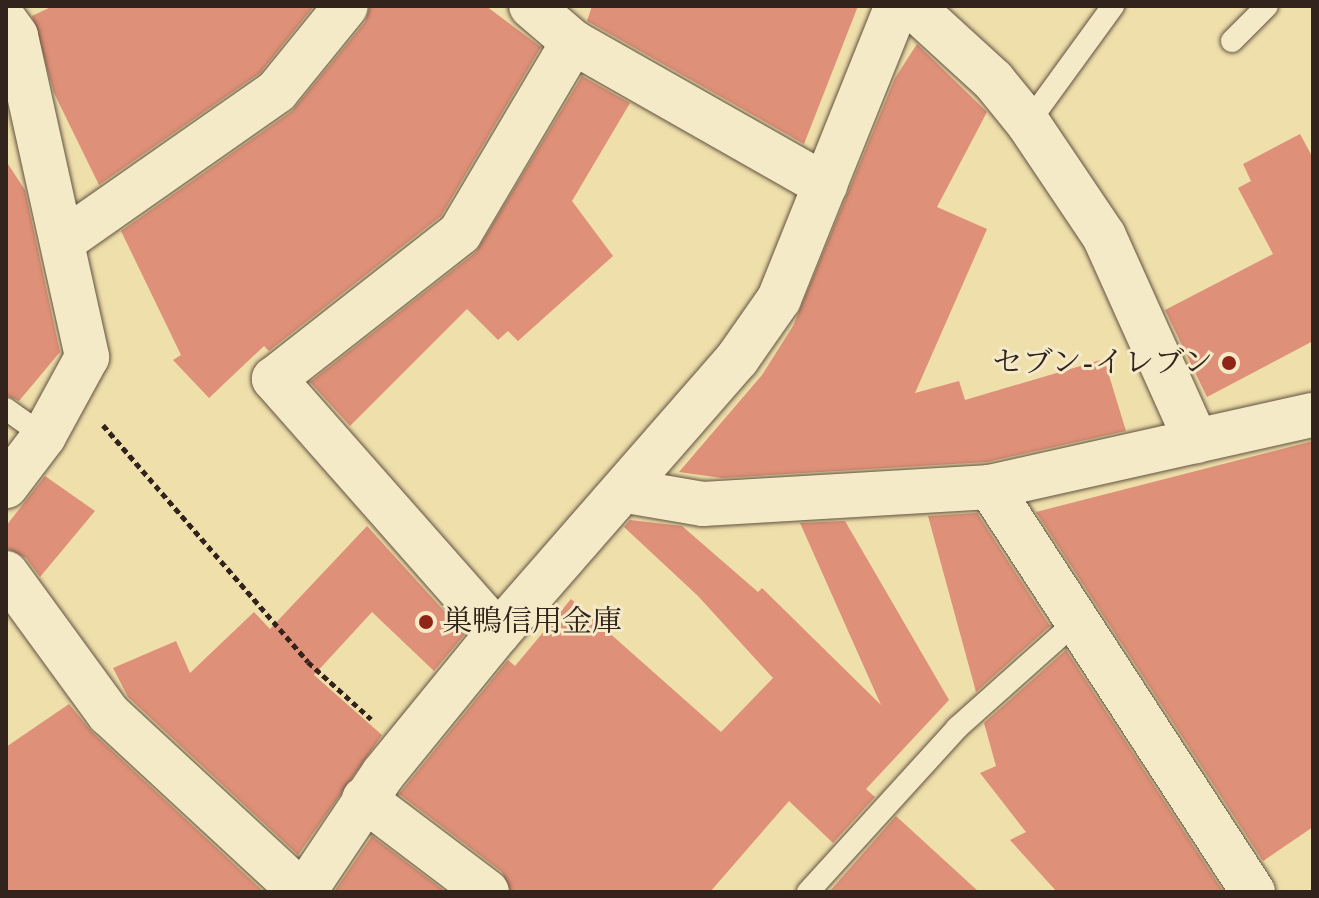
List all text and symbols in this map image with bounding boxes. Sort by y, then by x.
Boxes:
place label: セブン-イレブン [990,345,1213,381]
marker: セブン-イレブン [1220,354,1238,372]
place label: 巣鴨信用金庫 [442,604,622,640]
marker: 巣鴨信用金庫 [417,613,435,631]

